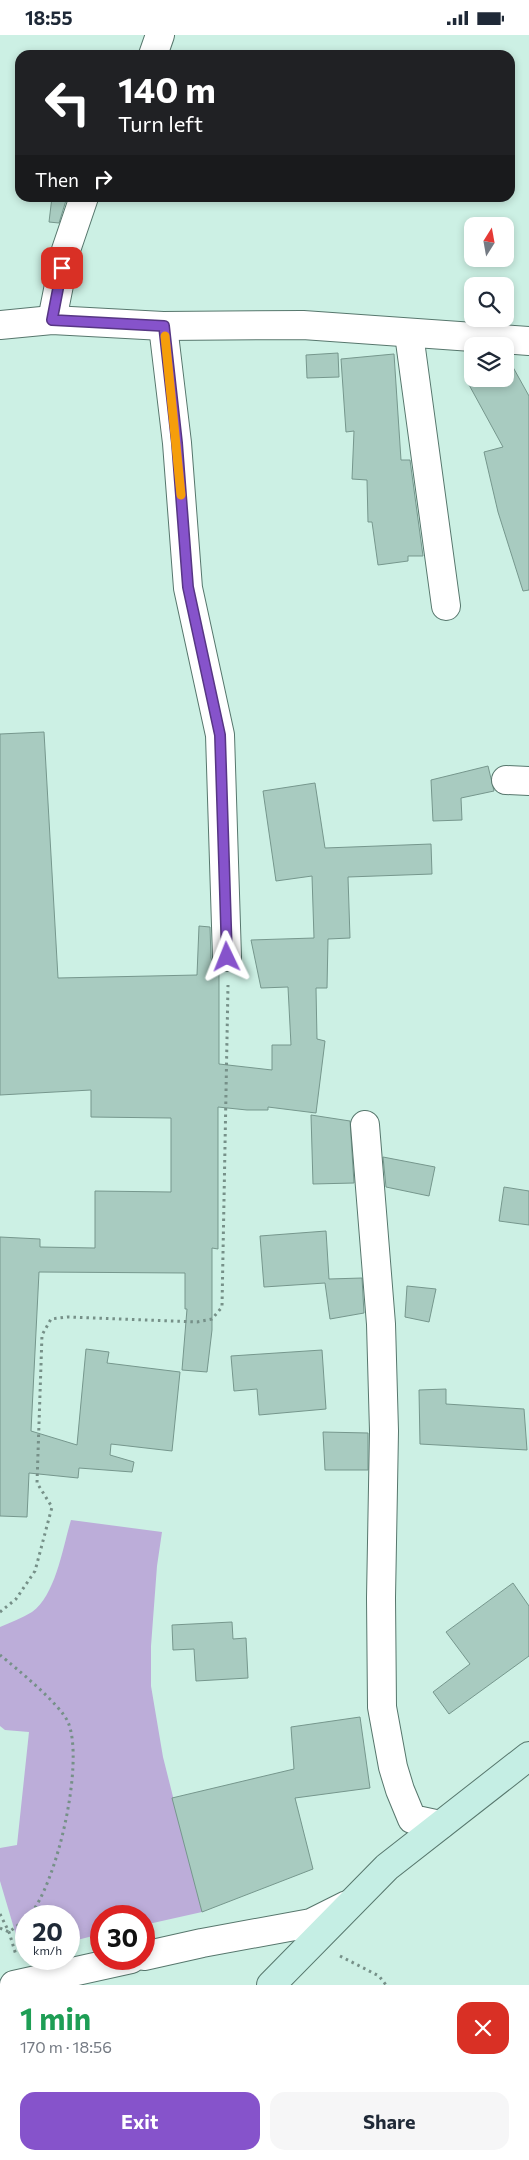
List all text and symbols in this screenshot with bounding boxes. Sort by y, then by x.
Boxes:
text: 18:55 [25,6,73,29]
text: 140 m [118,67,216,110]
icon: left [35,70,100,135]
text: Turn left [118,110,203,137]
icon: right [89,165,117,193]
text: Then [35,168,79,191]
north arrow [464,217,514,267]
map controls [464,217,514,387]
pin [41,247,83,289]
icon: arrive [48,254,76,282]
button: search [464,277,514,327]
button: layers [464,337,514,387]
position arrow [200,930,252,982]
speed limit sign: 30 [90,1905,155,1970]
text: 20 [32,1916,63,1946]
text: km/h [33,1943,62,1957]
text: 1 min [20,1999,91,2036]
button: close [457,2002,509,2054]
text: 170 m · 18:56 [20,2037,112,2056]
button: Exit [20,2092,260,2150]
button: Share [270,2092,509,2150]

